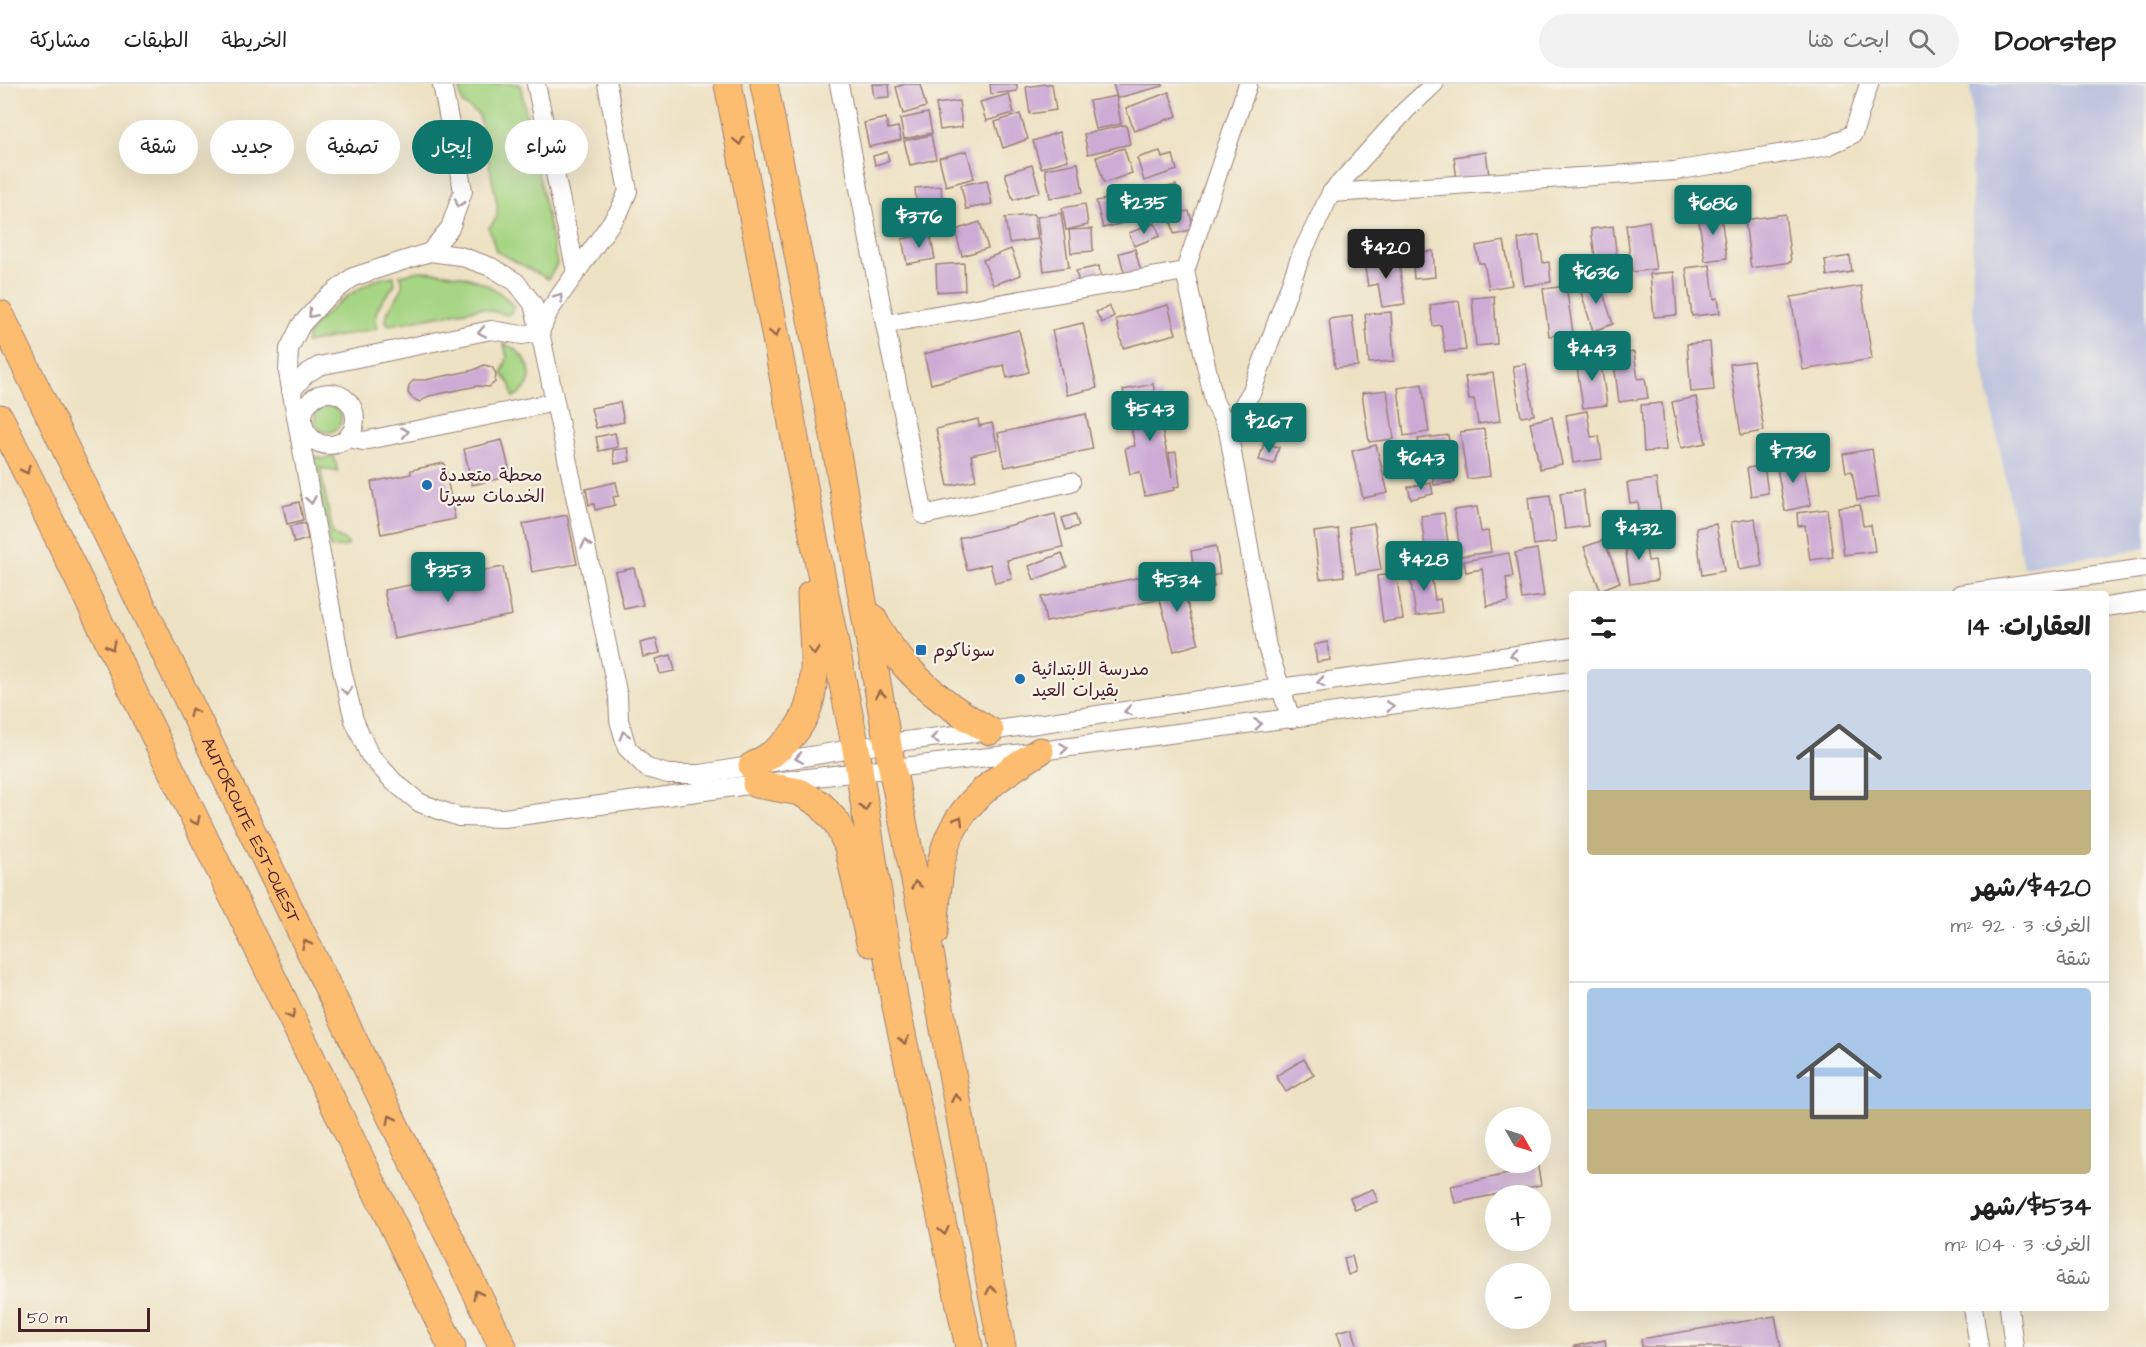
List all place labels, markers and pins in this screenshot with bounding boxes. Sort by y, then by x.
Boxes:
pin: $235 [1108,184,1180,235]
pin: $686 [1677,185,1749,236]
pin: $376 [883,198,955,249]
pin: $420 [1350,229,1422,280]
pin: $636 [1560,254,1632,305]
pin: $443 [1556,331,1628,382]
pin: $543 [1114,391,1186,442]
pin: $267 [1233,403,1305,454]
pin: $736 [1757,433,1829,484]
pin: $643 [1385,440,1457,491]
place label: محطة متعددة الخدمات سيرتا [439,463,545,509]
marker: محطة متعددة الخدمات سيرتا [420,478,434,492]
pin: $432 [1603,510,1675,561]
pin: $428 [1388,541,1460,592]
pin: $353 [412,552,484,603]
pin: $534 [1141,562,1213,613]
place label: سوناكوم [933,638,995,664]
marker: سوناكوم [914,643,928,657]
place label: مدرسة الابتدائية بقيرات العيد [1032,657,1149,703]
marker: مدرسة الابتدائية بقيرات العيد [1013,672,1027,686]

